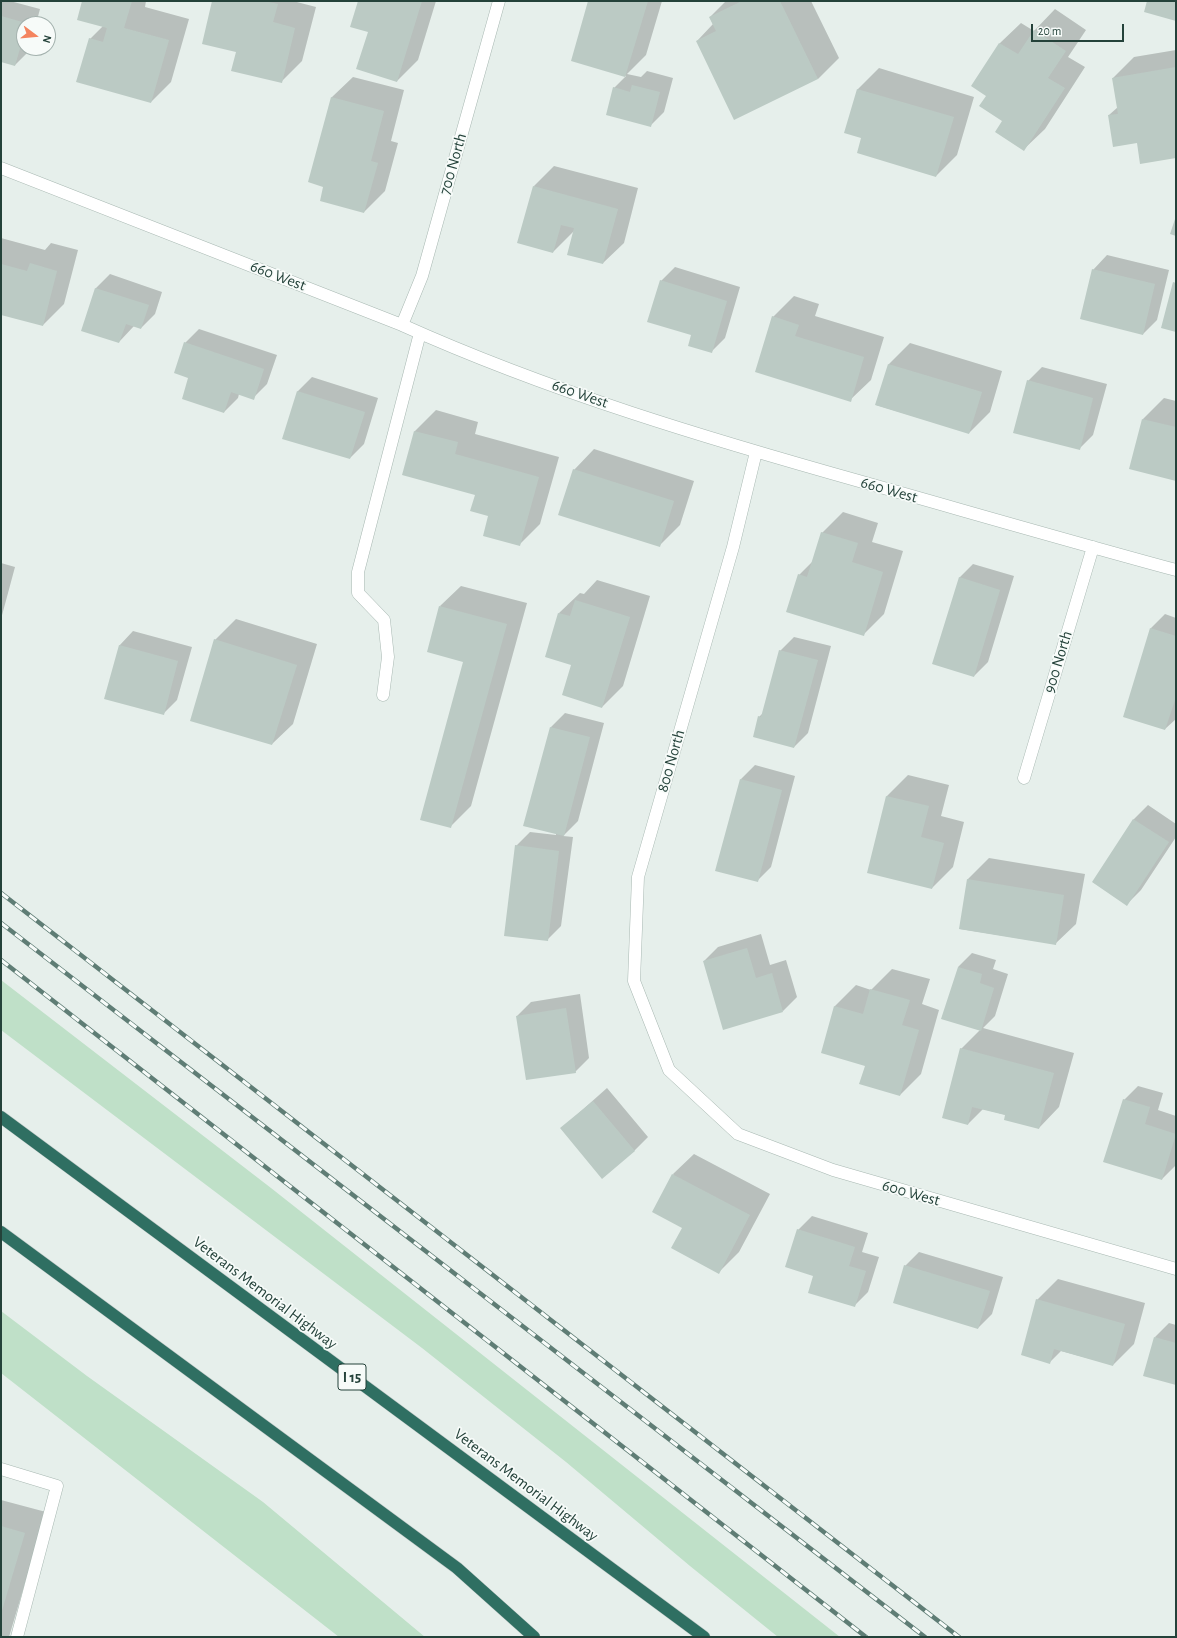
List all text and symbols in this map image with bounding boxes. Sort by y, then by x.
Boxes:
north arrow [16,16,56,56]
scale bar [1033,16,1126,42]
text: 20 m [1038,25,1061,37]
text: N [41,34,53,44]
street label: 700 North [435,131,471,197]
street label: 660 West [247,257,309,295]
street label: 660 West [549,375,611,413]
street label: 660 West [858,473,920,507]
street label: 900 North [1039,629,1077,695]
street label: 800 North [653,728,689,794]
street label: 600 West [880,1176,942,1210]
street label: Veterans Memorial Highway [189,1233,341,1353]
road number: I 15 [338,1364,366,1390]
street label: Veterans Memorial Highway [450,1425,602,1545]

